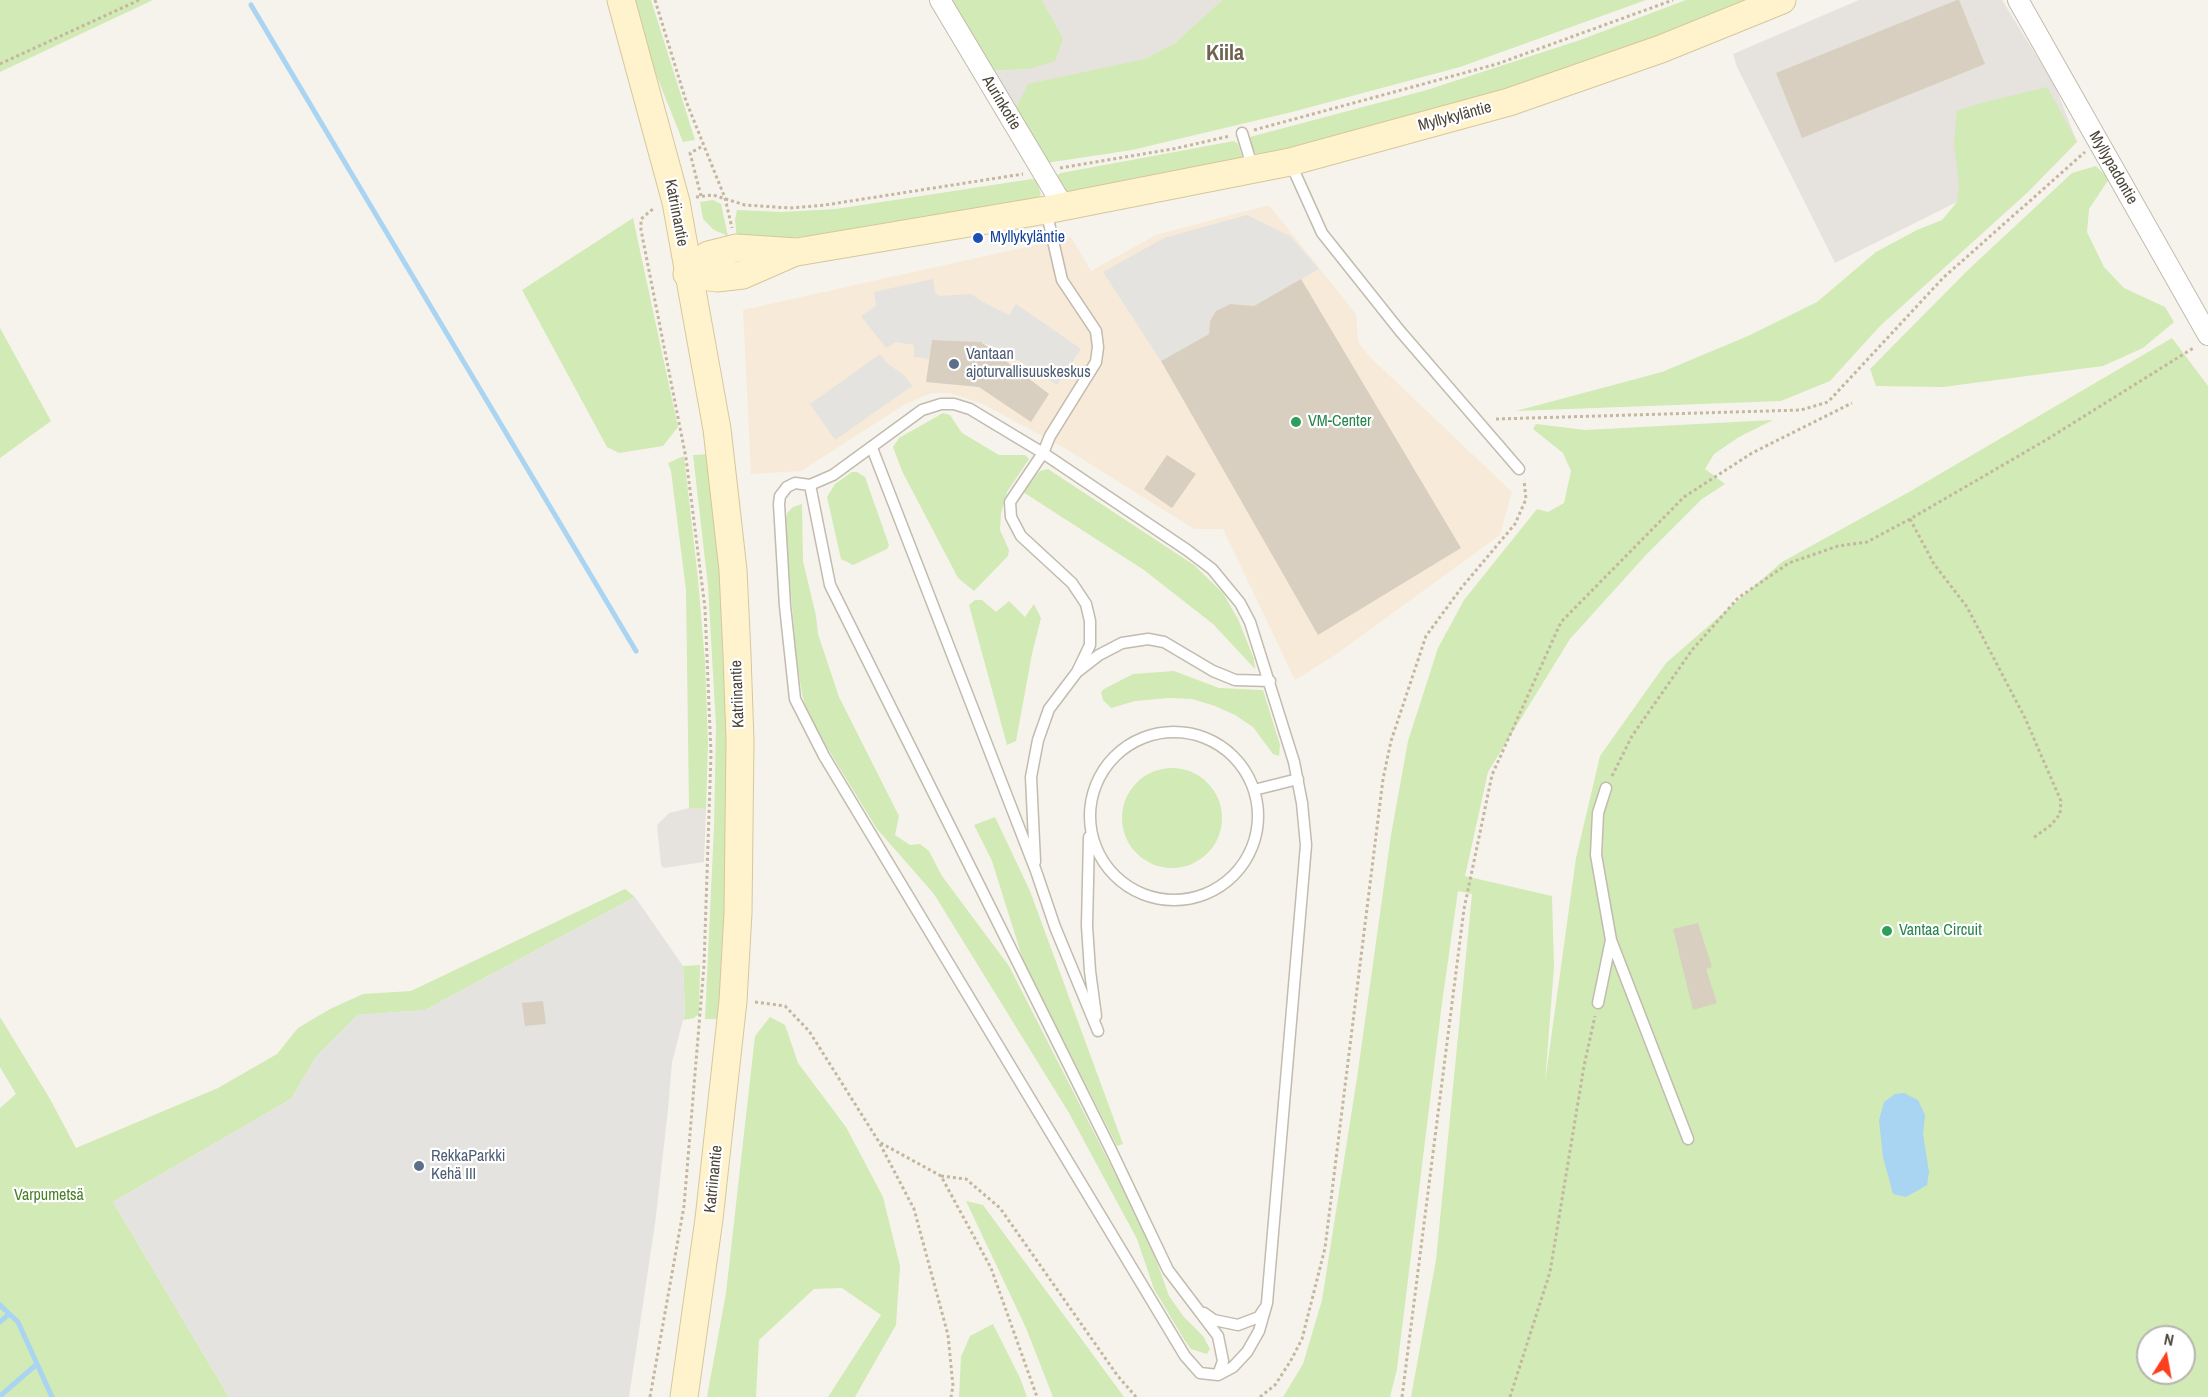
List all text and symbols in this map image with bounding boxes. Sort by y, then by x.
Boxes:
district label: Kiila [1206,41,1244,67]
street label: Aurinkotie [977,72,1025,134]
street label: Myllykyläntie [1416,98,1494,136]
street label: Myllypadontie [2084,128,2142,208]
street label: Katriinantie [660,178,692,248]
place label: Myllykyläntie [990,228,1065,248]
marker: Myllykyläntie [971,231,985,245]
place label: Vantaan ajoturvallisuuskeskus [966,345,1091,383]
marker: Vantaan ajoturvallisuuskeskus [947,357,961,371]
place label: VM-Center [1308,412,1371,432]
marker: VM-Center [1289,415,1303,429]
street label: Katriinantie [727,660,749,728]
place label: Vantaa Circuit [1899,921,1982,941]
marker: Vantaa Circuit [1880,924,1894,938]
street label: Katriinantie [701,1144,727,1214]
place label: RekkaParkki Kehä III [431,1147,505,1185]
marker: RekkaParkki Kehä III [412,1159,426,1173]
park label: Varpumetsä [14,1186,84,1206]
north arrow [2136,1325,2196,1385]
text: N [2162,1328,2176,1351]

